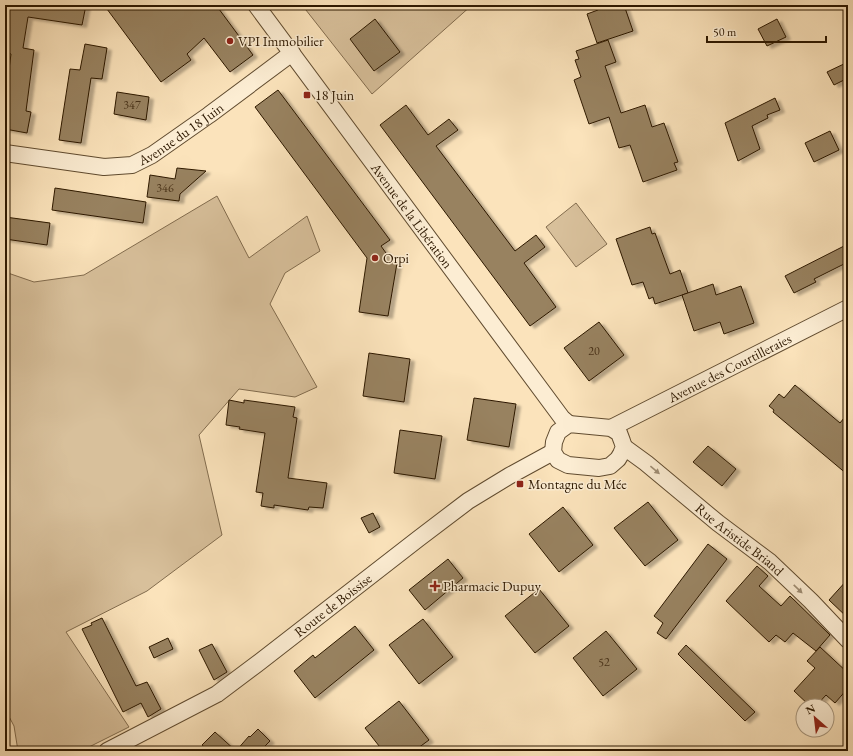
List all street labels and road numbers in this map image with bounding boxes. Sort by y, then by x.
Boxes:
street label: Avenue du 18 Juin [134,98,227,170]
street label: Avenue de la Libération [366,158,457,272]
street label: Avenue des Courtilleraies [664,329,795,407]
street label: Rue Aristide Briand [692,499,788,580]
street label: Route de Boissise [290,569,376,641]

